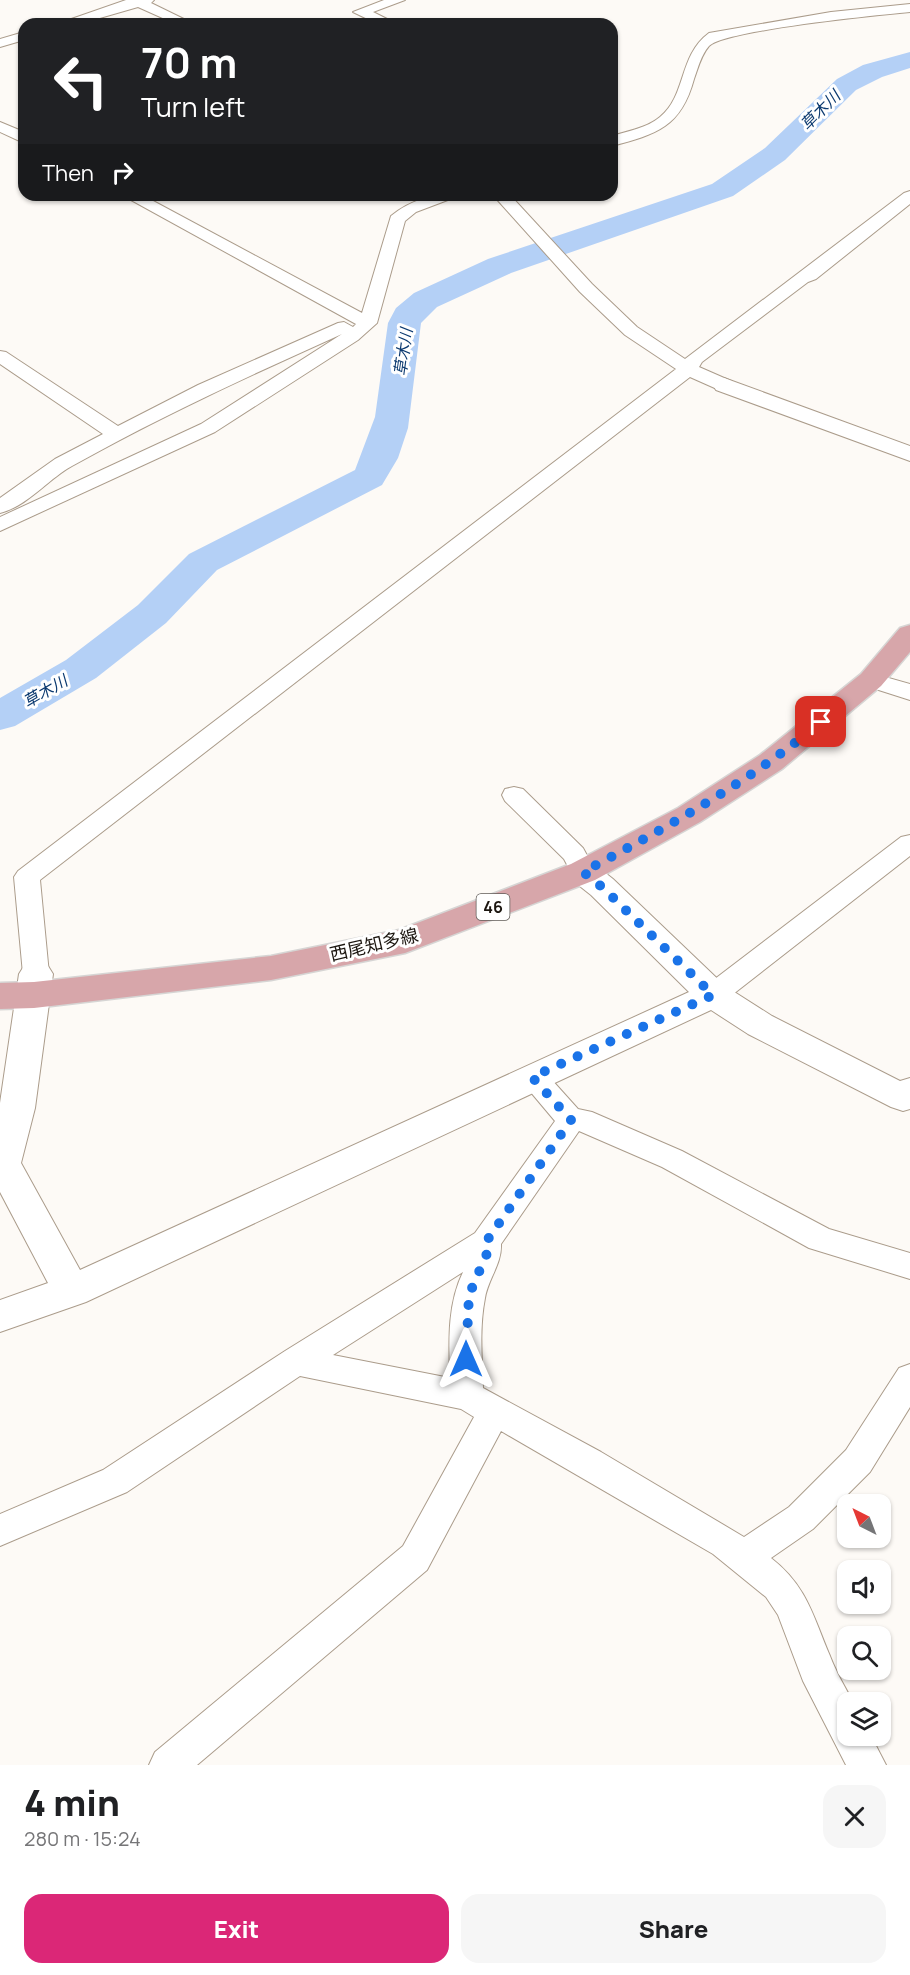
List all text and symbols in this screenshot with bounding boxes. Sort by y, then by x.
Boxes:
text: 70 m [141,33,237,91]
icon: left [42,42,120,120]
water label: 草木川 [795,84,846,135]
text: Turn left [141,88,245,125]
icon: right [106,156,139,189]
text: Then [42,158,94,188]
water label: 草木川 [389,325,418,377]
water label: 草木川 [19,668,73,713]
pin [795,696,846,747]
icon: arrive [804,705,837,738]
road number: 46 [476,894,510,920]
street label: 西尾知多線 [327,922,420,966]
position arrow [434,1327,498,1391]
north arrow [837,1494,891,1548]
map controls [837,1494,891,1746]
button: sound [837,1560,891,1614]
button: search [837,1626,891,1680]
button: layers [837,1692,891,1746]
text: 4 min [24,1778,120,1827]
button: close [823,1785,886,1848]
text: 280 m · 15:24 [24,1825,141,1852]
button: Exit [24,1894,449,1963]
button: Share [461,1894,886,1963]

